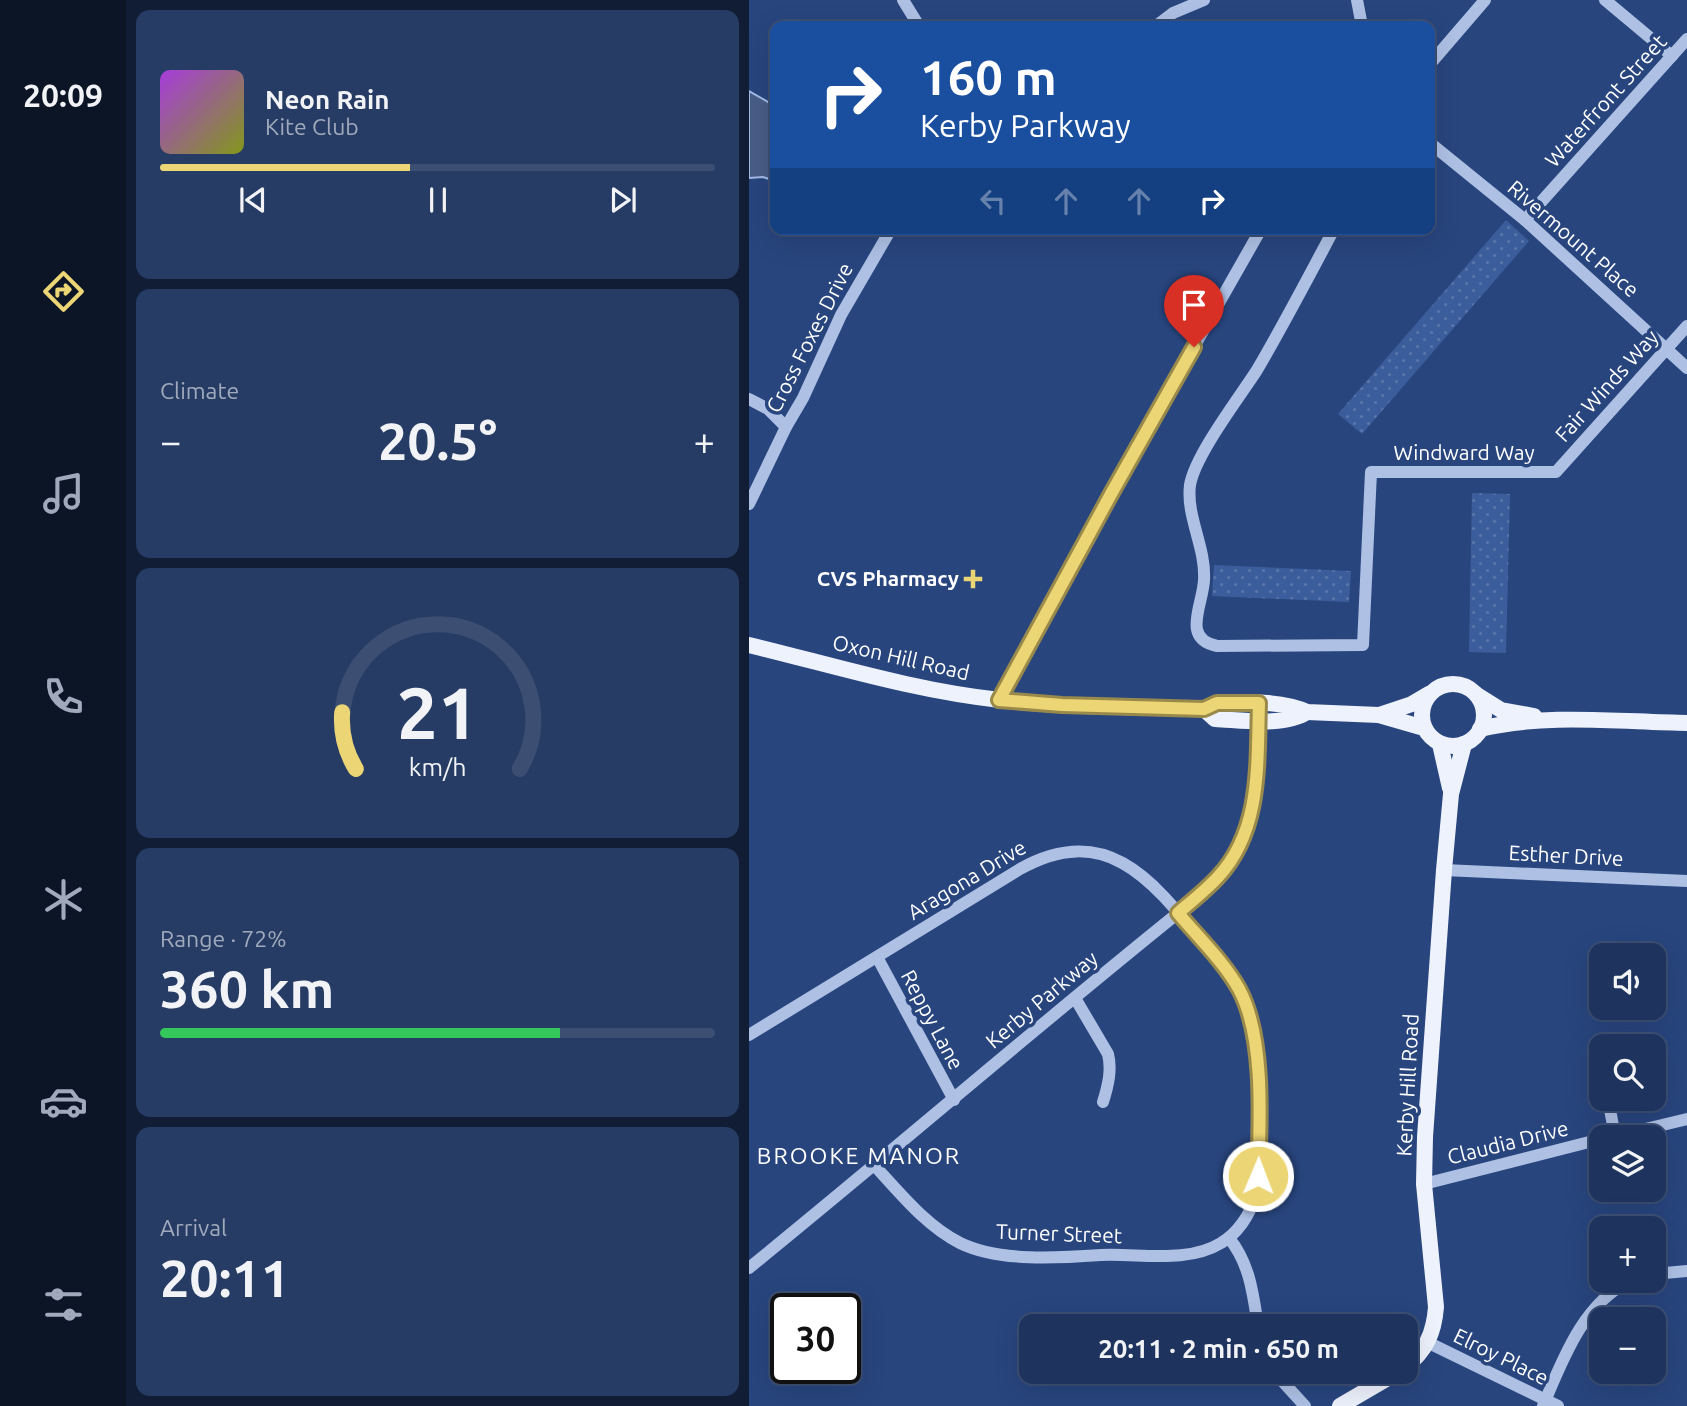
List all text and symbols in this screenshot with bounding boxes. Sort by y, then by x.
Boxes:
street label: Waterfront Street [1540,29,1671,171]
icon: right [805,49,896,140]
text: 160 m [920,49,1057,104]
text: 20:09 [23,77,103,113]
text: Neon Rain [265,85,390,114]
text: Kerby Parkway [920,107,1131,143]
text: Kite Club [265,114,359,139]
street label: Rivermount Place [1503,175,1644,302]
icon: previous [234,181,272,219]
icon: pause [419,181,457,219]
icon: next [604,181,642,219]
icon: left [974,182,1012,220]
icon: ahead [1047,182,1085,220]
icon: ahead [1120,182,1158,220]
icon: right [1193,182,1231,220]
street label: Cross Foxes Drive [761,259,857,416]
icon: directions [39,267,88,316]
pin [1164,275,1224,347]
icon: arrive [1175,286,1213,324]
street label: Fair Winds Way [1550,325,1663,446]
text: Climate [160,378,239,403]
text: 20.5° [378,412,497,470]
text: − [160,420,181,462]
text: + [694,420,715,462]
street label: Windward Way [1393,440,1535,464]
icon: music [39,469,88,518]
place label: CVS Pharmacy [817,566,959,590]
marker: CVS Pharmacy [965,571,981,587]
street label: Oxon Hill Road [830,630,972,684]
text: 21 [396,671,479,753]
icon: phone [39,672,88,721]
text: km/h [409,753,466,781]
street label: Aragona Drive [903,834,1030,924]
street label: Esther Drive [1508,840,1624,870]
icon: climate [39,875,88,924]
text: Range · 72% [160,926,287,951]
map controls [1589,943,1666,1384]
button: sound [1589,943,1666,1020]
street label: Kerby Parkway [981,946,1102,1053]
text: 360 km [160,960,334,1018]
street label: Reppy Lane [897,966,969,1073]
street label: Kerby Hill Road [1391,1013,1423,1157]
button: search [1589,1034,1666,1111]
icon: car [39,1077,88,1126]
street label: Claudia Drive [1445,1115,1571,1169]
button: layers [1589,1125,1666,1202]
position arrow [1221,1139,1295,1213]
district label: BROOKE MANOR [757,1143,961,1168]
text: Arrival [160,1215,227,1240]
button: + [1589,1216,1666,1293]
street label: Turner Street [996,1219,1122,1247]
text: 20:11 [160,1249,290,1307]
icon: filters [39,1280,88,1329]
speed limit sign: 30 [770,1293,861,1384]
button: − [1589,1307,1666,1384]
street label: Elroy Place [1450,1323,1553,1389]
text: 20:11 · 2 min · 650 m [1098,1334,1339,1363]

